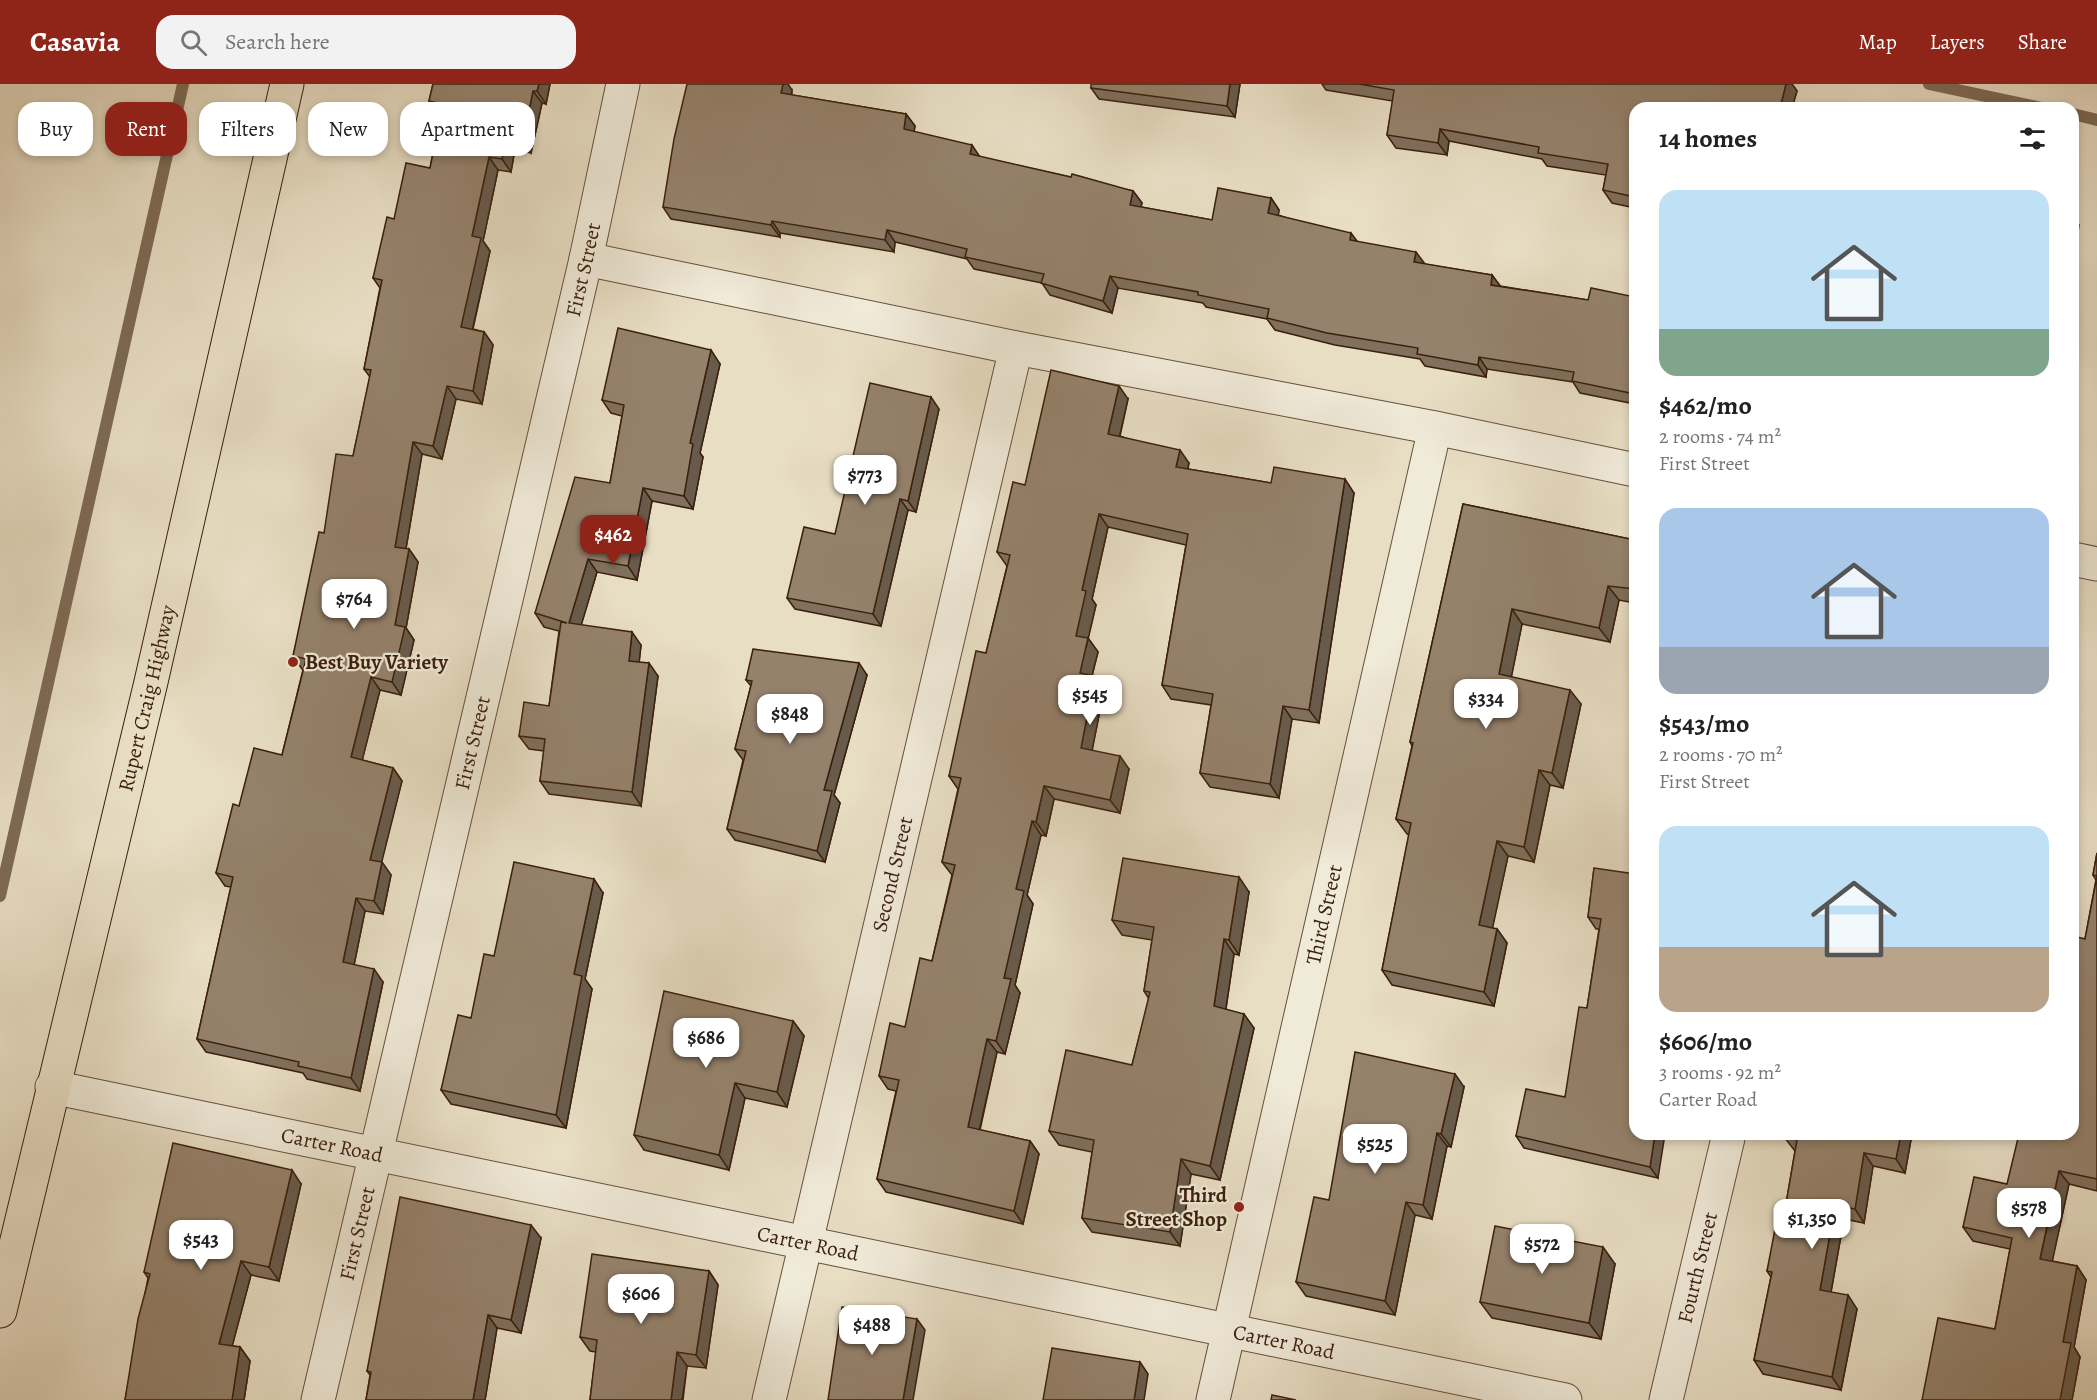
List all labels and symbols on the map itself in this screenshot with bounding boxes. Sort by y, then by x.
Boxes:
street label: First Street [559,220,607,319]
pin: $773 [829,455,901,506]
pin: $462 [577,515,649,566]
pin: $764 [318,579,390,630]
street label: Rupert Craig Highway [111,602,182,794]
place label: Best Buy Variety [305,648,449,676]
marker: Best Buy Variety [286,655,300,669]
pin: $545 [1054,675,1126,726]
pin: $334 [1450,679,1522,730]
street label: First Street [448,693,497,793]
pin: $848 [754,694,826,745]
street label: Second Street [865,814,920,935]
street label: Third Street [1299,862,1349,967]
pin: $686 [670,1018,742,1069]
street label: Carter Road [279,1121,386,1169]
pin: $525 [1339,1124,1411,1175]
place label: Third Street Shop [1126,1181,1228,1233]
street label: First Street [333,1184,382,1283]
pin: $578 [1993,1188,2065,1239]
pin: $1,350 [1763,1199,1861,1250]
marker: Third Street Shop [1232,1200,1246,1214]
street label: Fourth Street [1671,1209,1724,1326]
street label: Carter Road [755,1219,862,1268]
pin: $543 [165,1220,237,1271]
pin: $572 [1506,1224,1578,1275]
pin: $606 [605,1274,677,1325]
pin: $488 [836,1305,908,1356]
street label: Carter Road [1230,1318,1338,1366]

